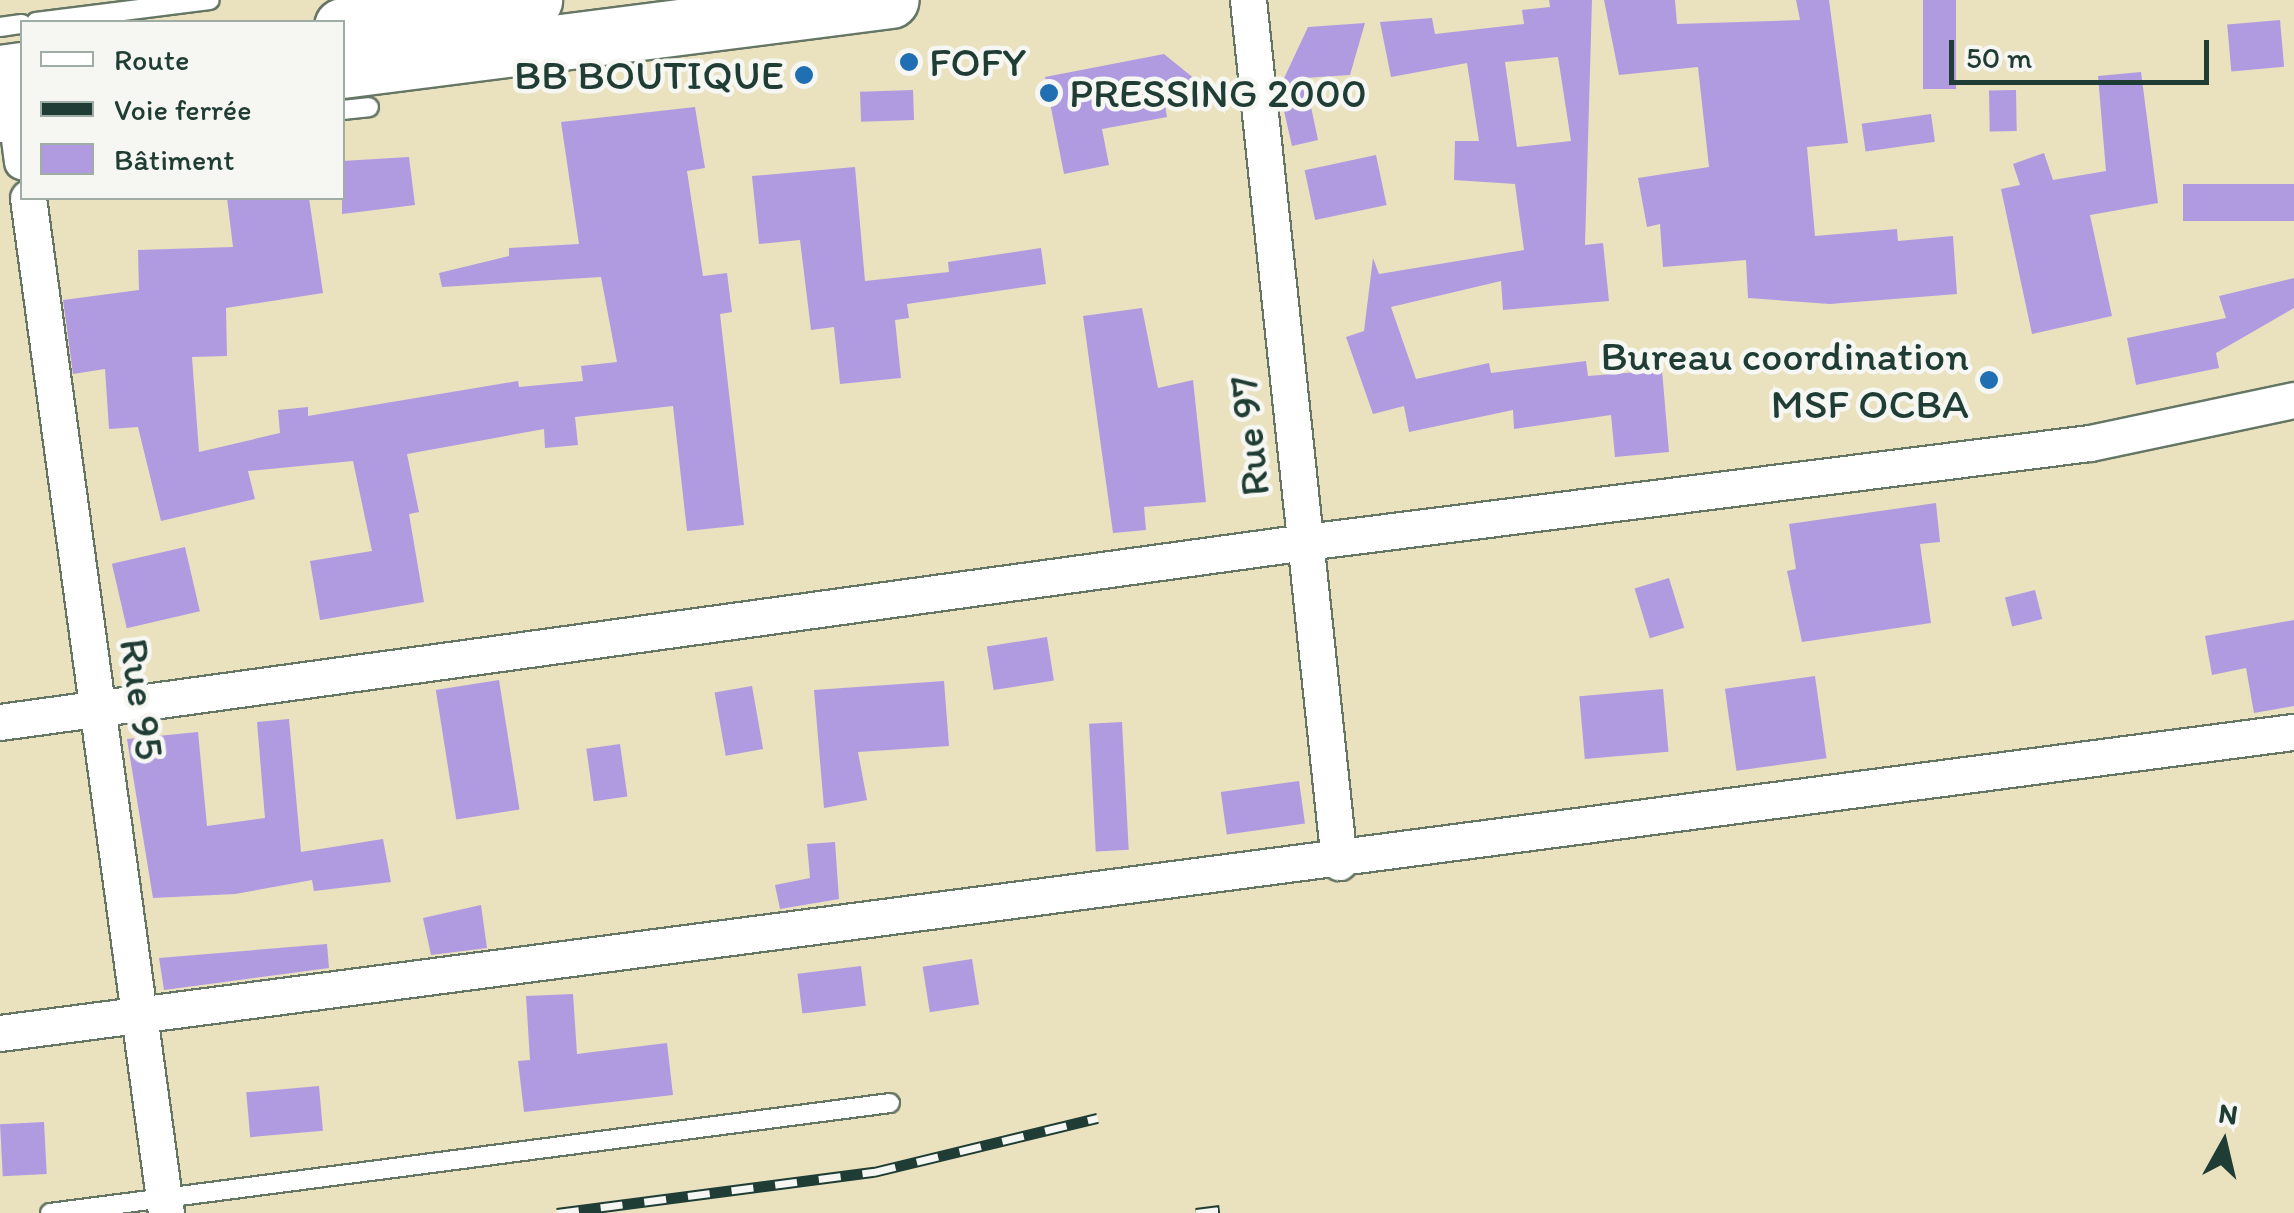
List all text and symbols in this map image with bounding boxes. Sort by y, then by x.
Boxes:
legend [20,20,345,200]
scale bar [1954,20,2214,82]
place label: FOFY [929,37,1026,87]
text: 50 m [1966,39,2032,76]
text: Route [114,41,189,78]
place label: BB BOUTIQUE [514,50,784,100]
marker: FOFY [898,51,920,73]
marker: BB BOUTIQUE [793,64,815,86]
place label: PRESSING 2000 [1069,68,1367,118]
marker: PRESSING 2000 [1038,82,1060,104]
text: Voie ferrée [114,91,251,128]
text: Bâtiment [114,141,235,178]
place label: Bureau coordination MSF OCBA [1598,331,1969,430]
marker: Bureau coordination MSF OCBA [1978,369,2000,391]
street label: Rue 97 [1218,373,1280,499]
street label: Rue 95 [109,635,175,763]
north arrow [2174,1093,2274,1193]
text: N [2216,1095,2240,1131]

